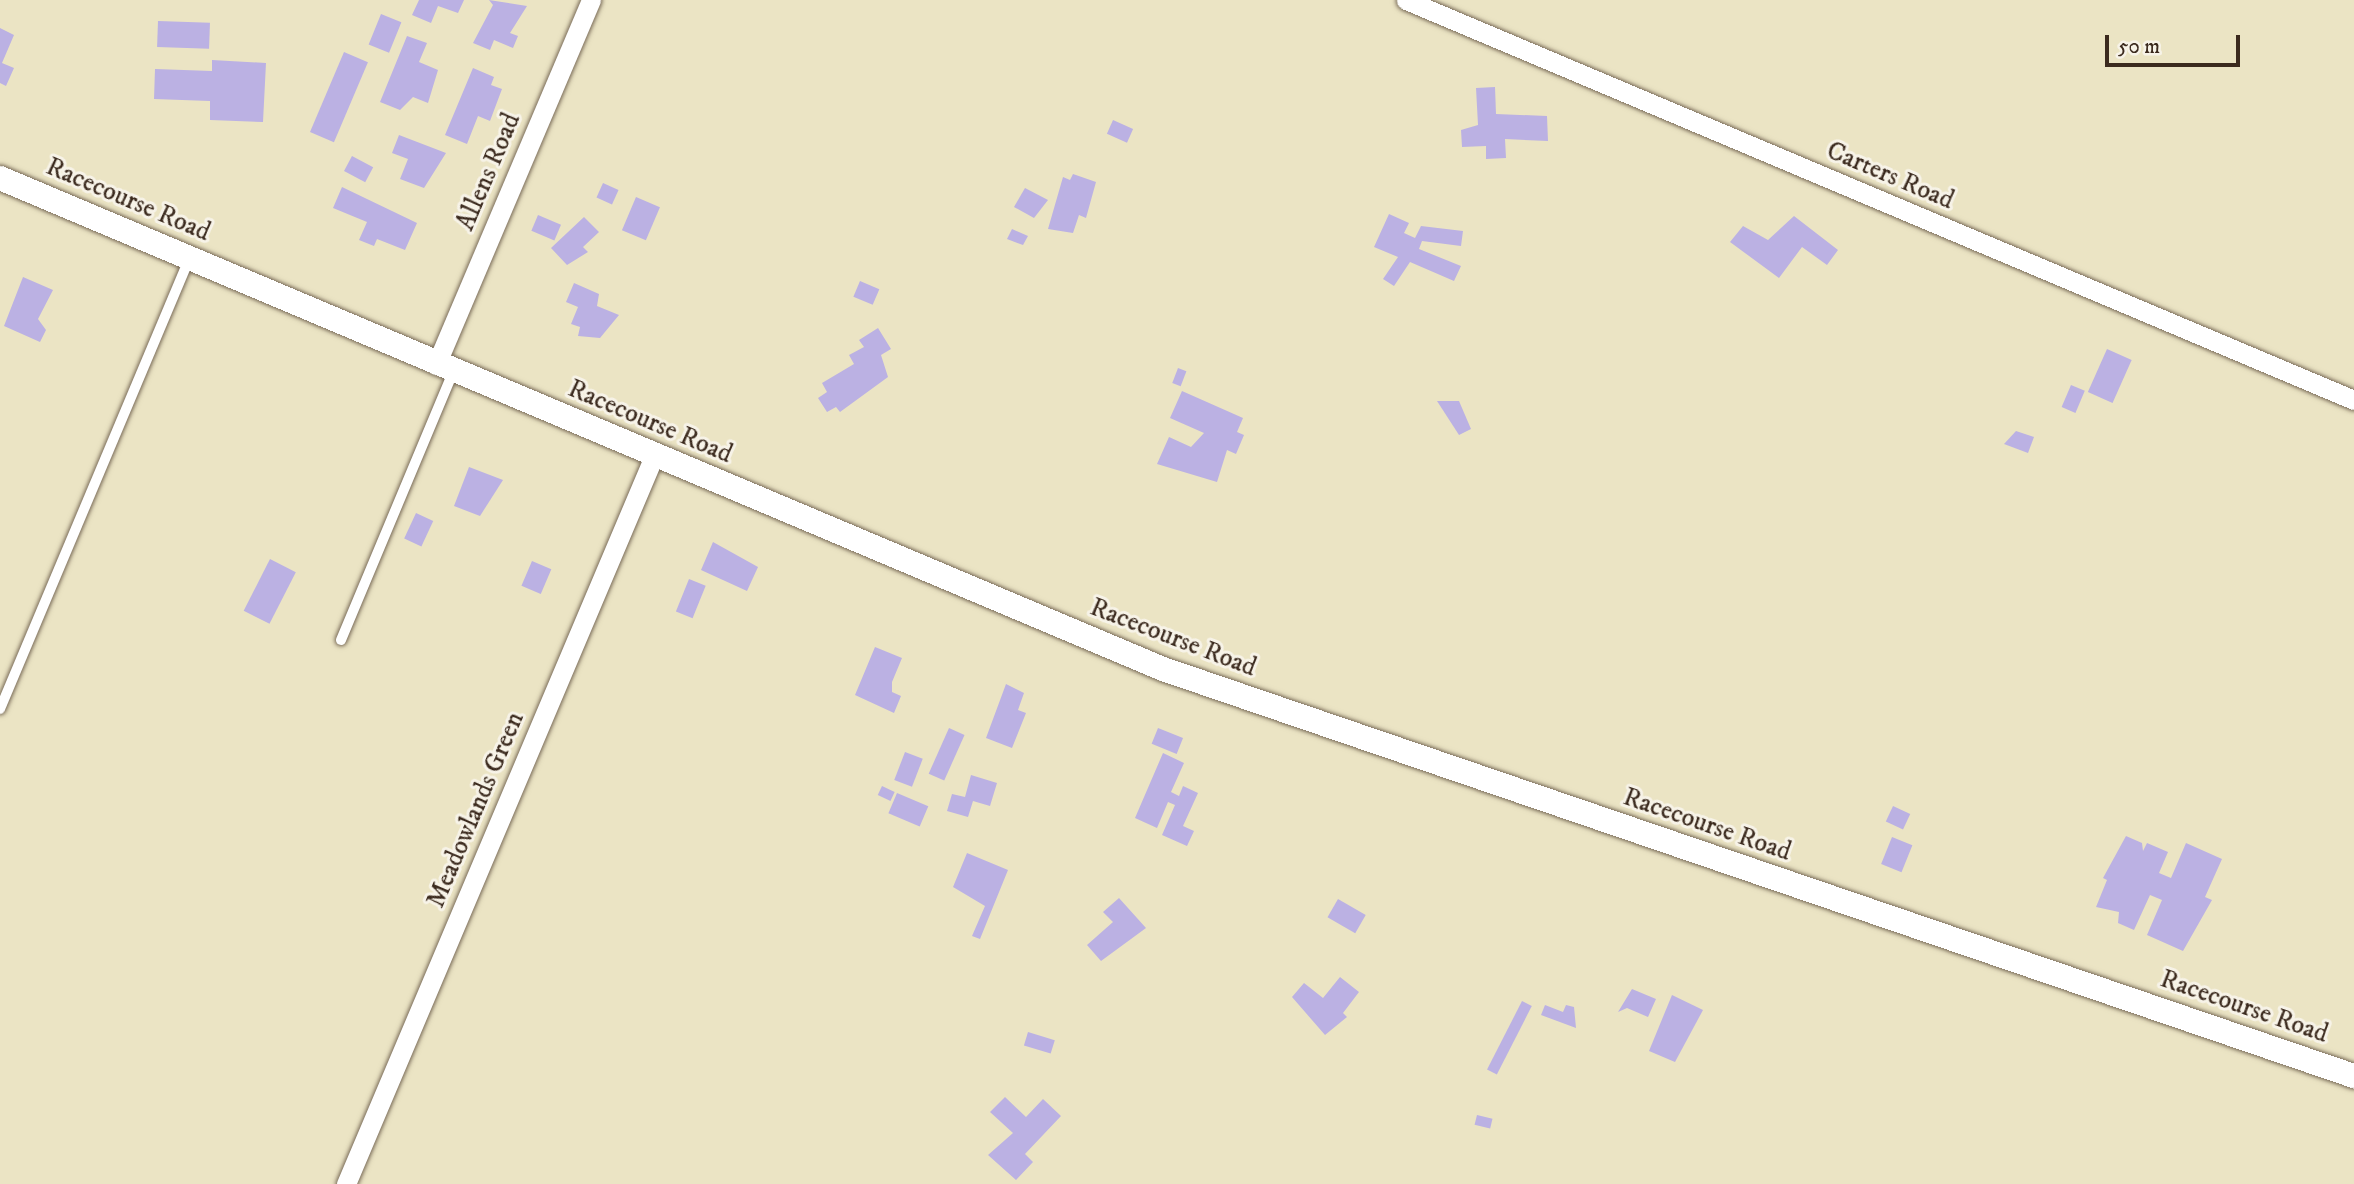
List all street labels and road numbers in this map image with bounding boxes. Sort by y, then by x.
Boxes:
street label: Allens Road [450,109,528,235]
street label: Carters Road [1822,135,1958,217]
street label: Racecourse Road [41,151,215,249]
street label: Racecourse Road [563,373,737,471]
street label: Racecourse Road [1086,592,1260,684]
street label: Meadowlands Green [421,707,531,913]
street label: Racecourse Road [1619,782,1795,868]
street label: Racecourse Road [2156,964,2332,1050]

